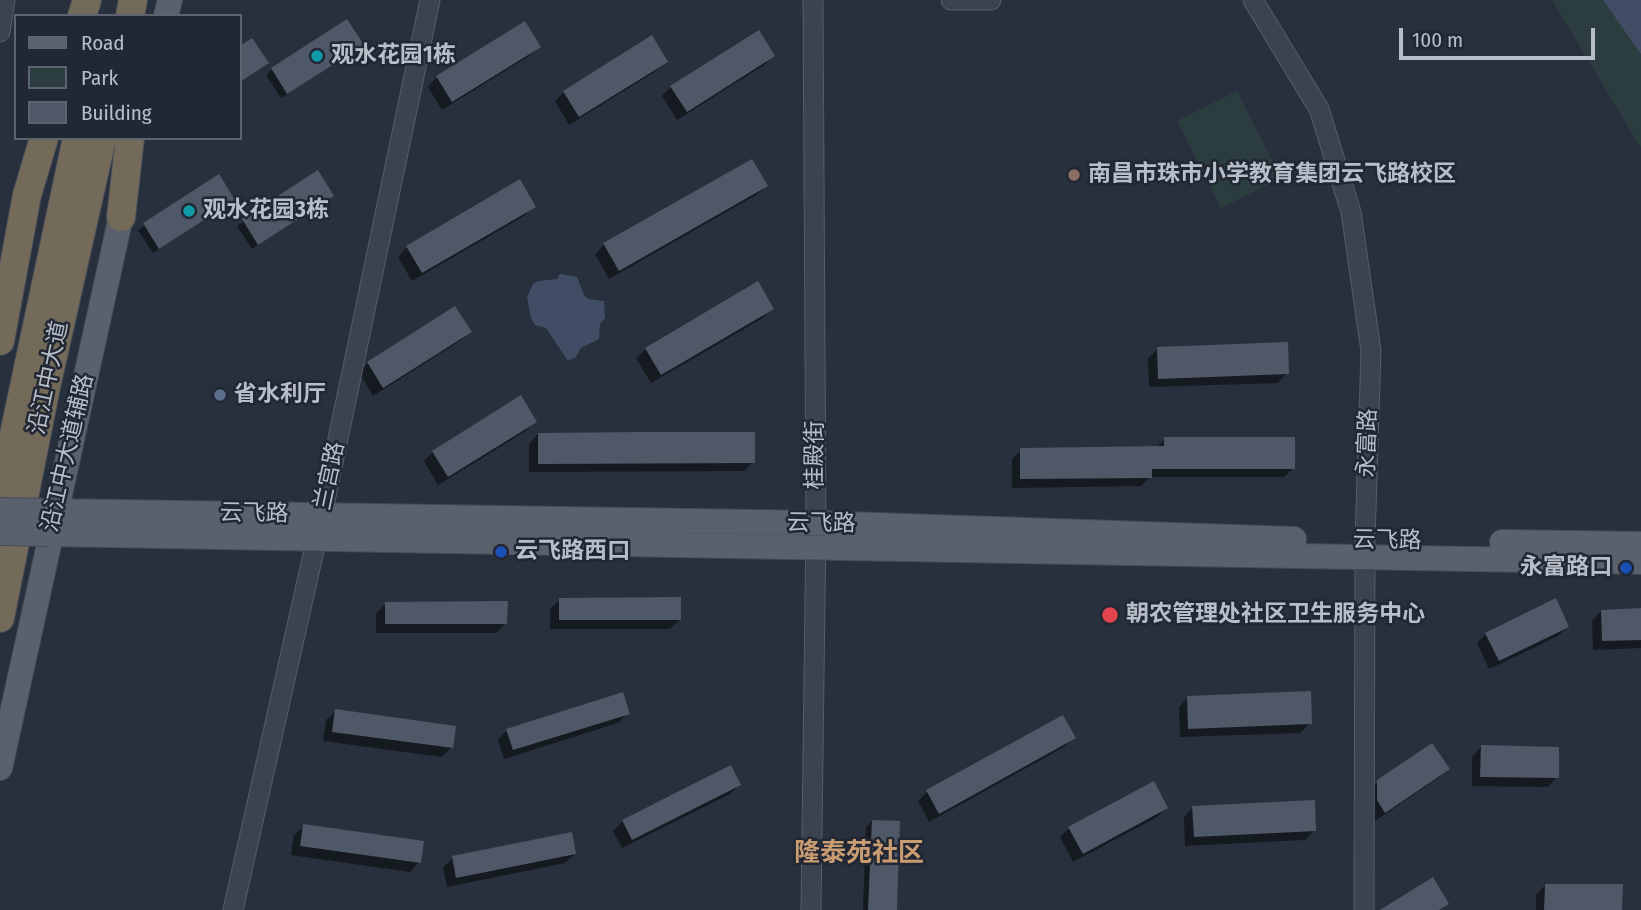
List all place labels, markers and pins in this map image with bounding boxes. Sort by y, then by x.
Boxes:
place label: 观水花园1栋 [331,42,456,70]
marker: 观水花园1栋 [309,48,325,64]
place label: 南昌市珠市小学教育集团云飞路校区 [1088,161,1456,189]
marker: 南昌市珠市小学教育集团云飞路校区 [1066,167,1082,183]
place label: 观水花园3栋 [203,197,329,225]
marker: 观水花园3栋 [181,203,197,219]
place label: 省水利厅 [234,381,326,409]
marker: 省水利厅 [212,387,228,403]
place label: 云飞路西口 [515,538,630,566]
marker: 云飞路西口 [493,544,509,560]
place label: 永富路口 [1520,554,1612,582]
marker: 永富路口 [1618,560,1634,576]
place label: 朝农管理处社区卫生服务中心 [1126,601,1425,629]
marker: 朝农管理处社区卫生服务中心 [1100,605,1120,625]

